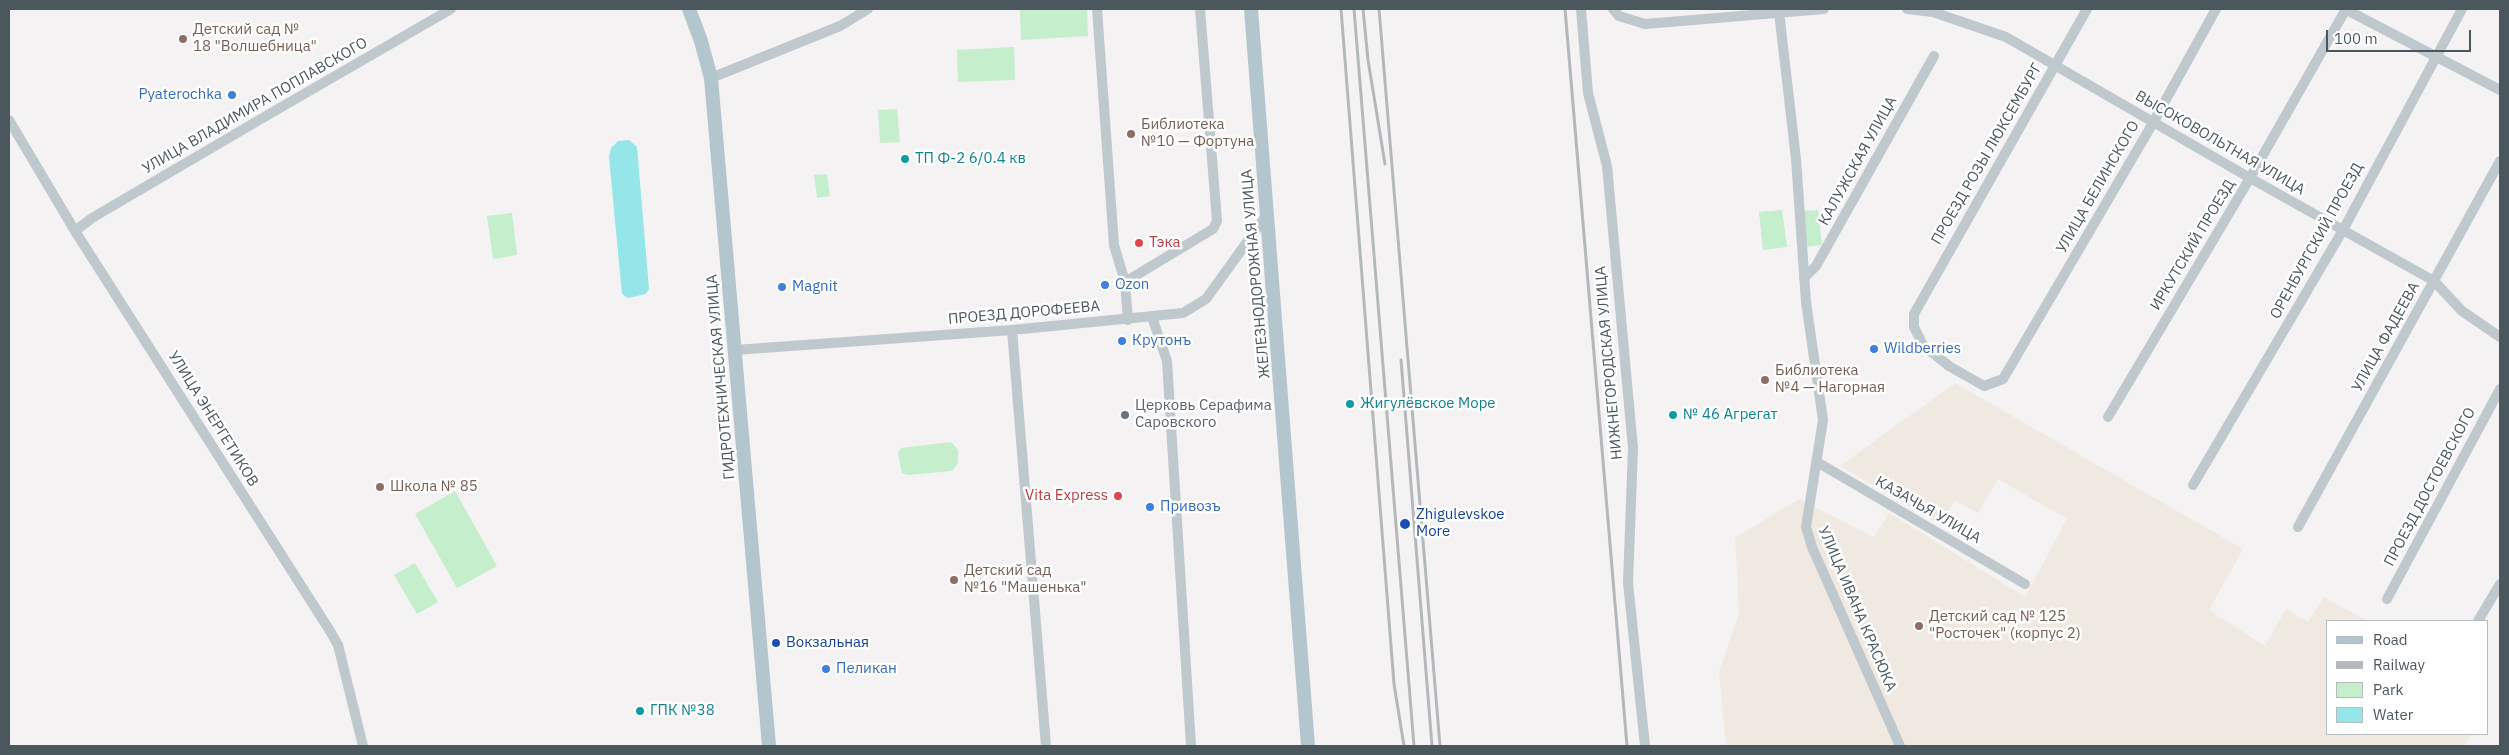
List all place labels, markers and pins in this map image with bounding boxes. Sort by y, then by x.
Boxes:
place label: Детский сад № 18 "Волшебница" [193,21,317,56]
marker: Детский сад № 18 "Волшебница" [177,33,189,45]
place label: Pyaterochka [138,86,222,104]
marker: Pyaterochka [226,89,238,101]
place label: Библиотека №10 — Фортуна [1141,116,1254,151]
marker: Библиотека №10 — Фортуна [1125,128,1137,140]
place label: ТП Ф-2 6/0.4 кв [915,150,1026,168]
marker: ТП Ф-2 6/0.4 кв [899,153,911,165]
place label: Тэка [1149,234,1180,252]
marker: Тэка [1133,237,1145,249]
place label: Ozon [1115,276,1149,294]
place label: Magnit [792,278,838,296]
marker: Ozon [1099,279,1111,291]
marker: Magnit [776,281,788,293]
place label: Крутонъ [1132,332,1191,350]
marker: Крутонъ [1116,335,1128,347]
place label: Wildberries [1884,340,1961,358]
marker: Wildberries [1868,343,1880,355]
place label: Библиотека №4 — Нагорная [1775,362,1885,397]
marker: Библиотека №4 — Нагорная [1759,374,1771,386]
place label: Жигулёвское Море [1360,395,1496,413]
place label: Церковь Серафима Саровского [1135,397,1272,432]
marker: Жигулёвское Море [1344,398,1356,410]
place label: № 46 Агрегат [1683,406,1778,424]
marker: Церковь Серафима Саровского [1119,409,1131,421]
marker: № 46 Агрегат [1667,409,1679,421]
place label: Школа № 85 [390,478,478,496]
marker: Школа № 85 [374,481,386,493]
place label: Vita Express [1025,487,1108,505]
marker: Vita Express [1112,490,1124,502]
place label: Привозъ [1160,498,1221,516]
marker: Привозъ [1144,501,1156,513]
place label: Zhigulevskoe More [1416,506,1505,541]
marker: Zhigulevskoe More [1398,517,1412,531]
place label: Детский сад №16 "Машенька" [964,562,1086,597]
marker: Детский сад №16 "Машенька" [948,574,960,586]
place label: Детский сад № 125 "Росточек" (корпус 2) [1929,608,2081,643]
marker: Детский сад № 125 "Росточек" (корпус 2) [1913,620,1925,632]
place label: Вокзальная [786,634,869,652]
marker: Вокзальная [770,637,782,649]
place label: Пеликан [836,660,897,678]
marker: Пеликан [820,663,832,675]
place label: ГПК №38 [650,702,715,720]
marker: ГПК №38 [634,705,646,717]

